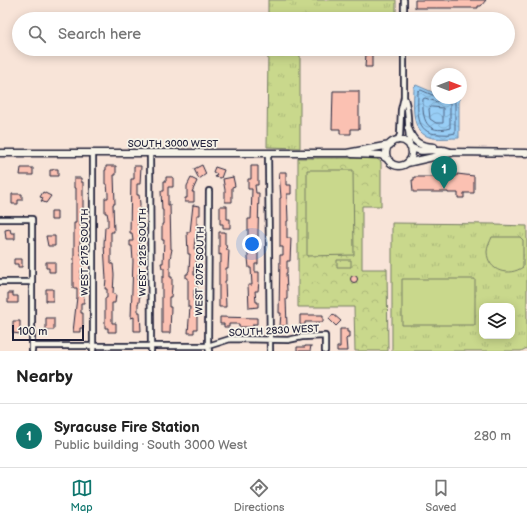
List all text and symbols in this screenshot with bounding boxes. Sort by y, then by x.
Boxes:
search box [12,12,515,56]
icon: search [26,23,48,45]
text: Search here [58,25,141,44]
north arrow [431,68,467,104]
street label: SOUTH 3000 WEST [128,138,218,150]
pin: 1 [431,156,457,189]
street label: WEST 2175 SOUTH [79,208,91,296]
street label: WEST 2125 SOUTH [137,208,149,296]
street label: WEST 2075 SOUTH [193,226,207,316]
your location [242,234,262,254]
map controls [479,303,515,339]
button: layers [479,303,515,339]
scale bar [12,323,84,342]
street label: SOUTH 2830 WEST [228,323,320,339]
text: 100 m [18,325,47,338]
text: Nearby [16,367,73,387]
text: Syracuse Fire Station [54,418,200,437]
text: 1 [26,428,32,444]
text: 280 m [474,428,511,444]
text: Public building · South 3000 West [54,437,247,453]
tab: Map [71,477,93,514]
tab: Directions [234,477,284,514]
tab: Saved [426,477,456,514]

